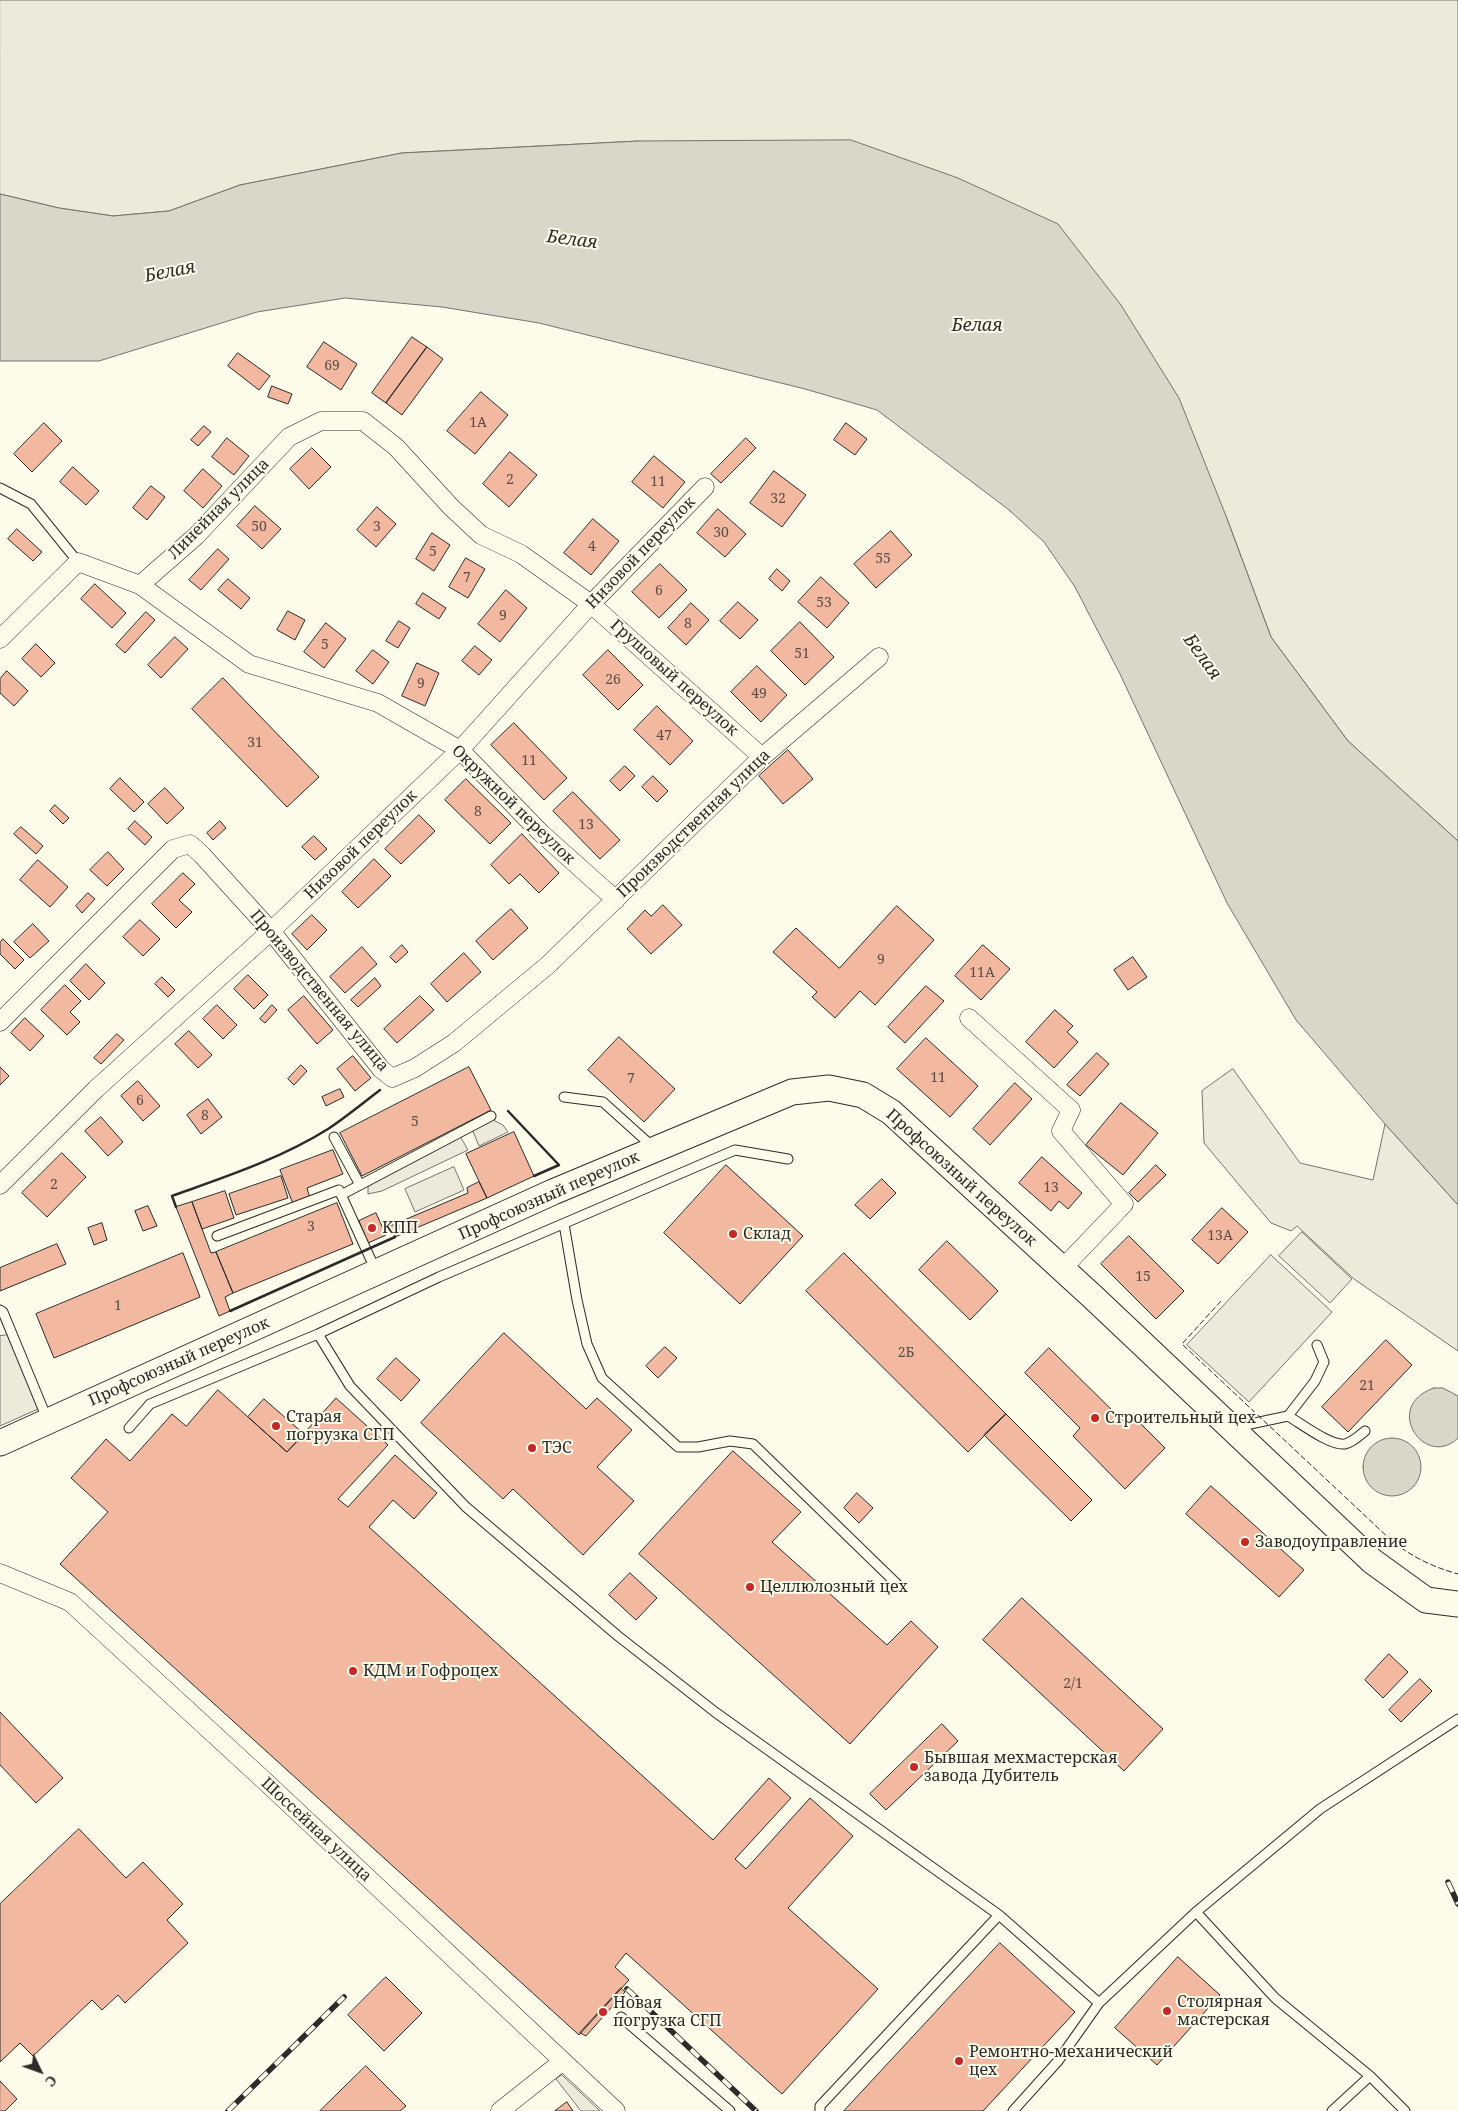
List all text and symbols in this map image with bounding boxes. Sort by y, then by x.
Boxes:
water label: Белая [545,226,599,254]
water label: Белая [143,257,197,287]
water label: Белая [951,315,1003,337]
house number: 69 [324,358,340,374]
house number: 1А [469,415,487,431]
street label: Линейная улица [164,454,274,564]
house number: 2 [506,472,514,488]
house number: 11 [650,474,666,490]
house number: 32 [770,491,786,507]
street label: Низовой переулок [582,493,700,613]
house number: 50 [251,519,267,535]
house number: 3 [373,519,381,535]
house number: 30 [713,525,729,541]
house number: 4 [588,539,596,555]
house number: 5 [429,544,437,560]
house number: 55 [875,551,891,567]
house number: 7 [463,570,471,586]
house number: 6 [655,583,663,599]
house number: 53 [816,595,832,611]
house number: 9 [499,608,507,624]
street label: Грушовый переулок [606,616,742,740]
house number: 8 [684,616,692,632]
water label: Белая [1178,630,1226,684]
house number: 5 [321,637,329,653]
house number: 51 [794,646,810,662]
house number: 26 [605,672,621,688]
house number: 9 [417,676,425,692]
house number: 49 [751,686,767,702]
house number: 47 [656,728,672,744]
house number: 31 [247,735,263,751]
street label: Окружной переулок [447,741,579,869]
street label: Производственная улица [613,746,775,902]
house number: 11 [521,753,537,769]
street label: Низовой переулок [301,786,421,904]
house number: 8 [474,804,482,820]
house number: 13 [578,817,594,833]
street label: Производственная улица [246,906,392,1076]
house number: 9 [877,952,885,968]
house number: 11А [969,965,995,981]
house number: 11 [930,1070,946,1086]
house number: 7 [627,1071,635,1087]
house number: 6 [136,1093,144,1109]
street label: Профсоюзный переулок [882,1105,1040,1251]
house number: 8 [201,1108,209,1124]
house number: 5 [411,1114,419,1130]
street label: Профсоюзный переулок [456,1147,642,1245]
house number: 2 [50,1177,58,1193]
house number: 13 [1043,1180,1059,1196]
place label: КПП [382,1218,418,1238]
house number: 3 [307,1219,315,1235]
marker: КПП [366,1222,378,1234]
place label: Склад [743,1224,791,1244]
marker: Склад [727,1228,739,1240]
house number: 13А [1207,1228,1233,1244]
house number: 15 [1135,1269,1151,1285]
house number: 1 [114,1298,122,1314]
street label: Профсоюзный переулок [86,1313,272,1411]
house number: 2Б [898,1345,914,1361]
house number: 21 [1359,1378,1375,1394]
place label: Старая погрузка СГП [286,1407,394,1445]
place label: Строительный цех [1105,1408,1256,1428]
marker: Строительный цех [1089,1412,1101,1424]
marker: Старая погрузка СГП [270,1420,282,1432]
place label: ТЭС [542,1438,572,1458]
marker: ТЭС [526,1442,538,1454]
place label: Заводоуправление [1255,1532,1407,1552]
marker: Заводоуправление [1239,1536,1251,1548]
place label: Целлюлозный цех [760,1577,908,1597]
marker: Целлюлозный цех [744,1581,756,1593]
place label: КДМ и Гофроцех [363,1661,498,1681]
marker: КДМ и Гофроцех [347,1665,359,1677]
house number: 2/1 [1063,1676,1083,1692]
place label: Бывшая мехмастерская завода Дубитель [924,1748,1118,1786]
marker: Бывшая мехмастерская завода Дубитель [908,1761,920,1773]
street label: Шоссейная улица [257,1774,375,1886]
place label: Столярная мастерская [1177,1992,1270,2030]
place label: Новая погрузка СГП [613,1993,721,2031]
marker: Столярная мастерская [1161,2005,1173,2017]
marker: Новая погрузка СГП [597,2006,609,2018]
place label: Ремонтно-механический цех [969,2042,1173,2080]
north arrow [15,2046,65,2096]
marker: Ремонтно-механический цех [953,2055,965,2067]
text: С [41,2072,62,2091]

